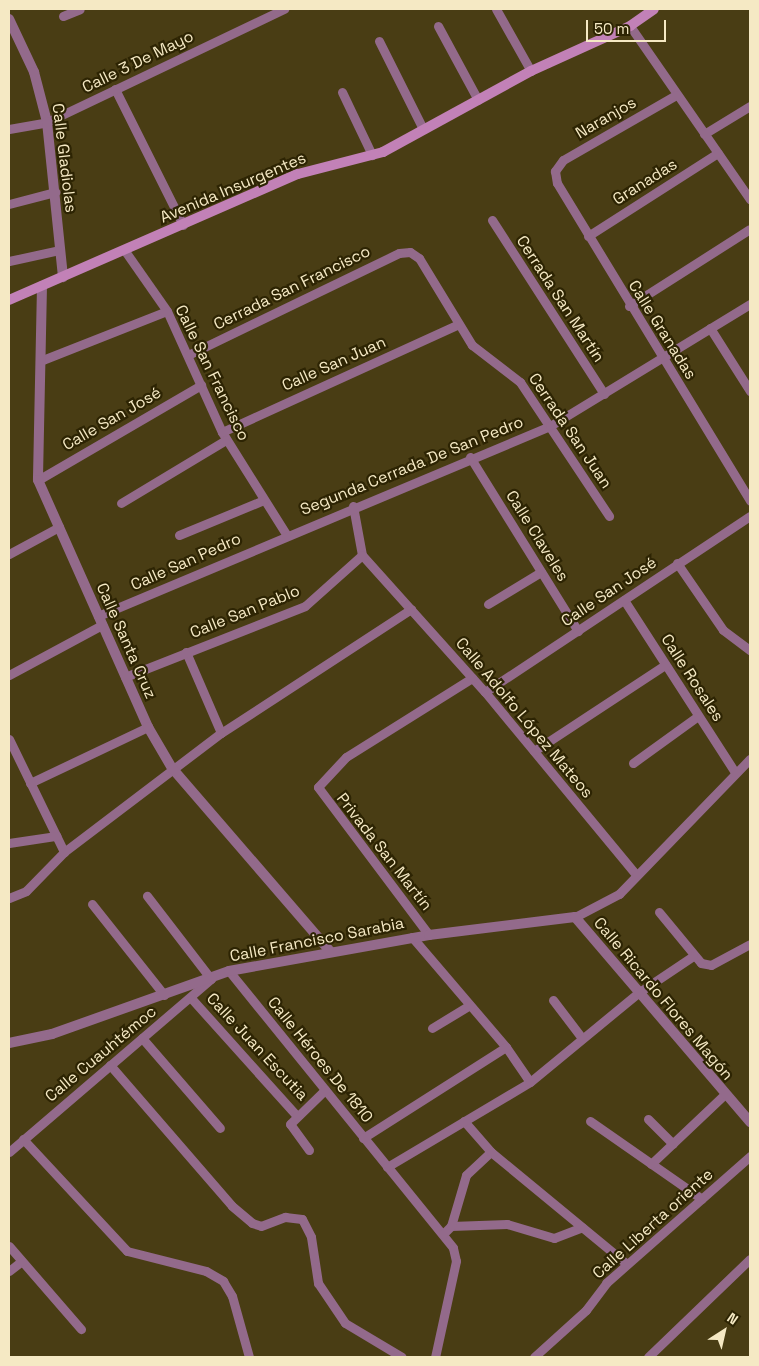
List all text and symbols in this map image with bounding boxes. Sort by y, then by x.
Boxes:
scale bar [589,10,669,42]
text: 50 m [594,19,629,38]
street label: Calle 3 De Mayo [79,27,197,97]
street label: Naranjos [572,93,640,143]
street label: Calle Gladiolas [48,102,80,214]
street label: Avenida Insurgentes [157,149,309,227]
street label: Granadas [609,155,681,209]
street label: Cerrada San Martín [512,232,608,366]
street label: Cerrada San Francisco [211,242,373,334]
street label: Calle Granadas [624,277,700,383]
street label: Calle San Francisco [171,302,253,444]
street label: Calle San Juan [279,333,389,395]
street label: Cerrada San Juan [524,370,616,492]
street label: Calle San José [59,383,165,455]
street label: Segunda Cerrada De San Pedro [298,412,526,520]
street label: Calle Claveles [501,487,573,585]
street label: Calle San Pedro [128,529,244,595]
street label: Calle San José [558,553,660,631]
street label: Calle Santa Cruz [92,580,160,702]
street label: Calle San Pablo [187,581,303,643]
street label: Calle Rosales [657,631,727,725]
street label: Calle Adolfo López Mateos [451,634,597,802]
street label: Privada San Martín [332,789,436,915]
street label: Calle Francisco Sarabia [228,914,406,966]
street label: Calle Ricardo Flores Magón [589,914,737,1084]
street label: Calle Juan Escutia [202,989,312,1105]
street label: Calle Héroes De 1810 [263,993,377,1127]
street label: Calle Cuauhtémoc [42,1002,160,1106]
street label: Calle Liberta oriente [589,1165,717,1283]
north arrow [699,1306,749,1356]
text: N [724,1309,742,1329]

